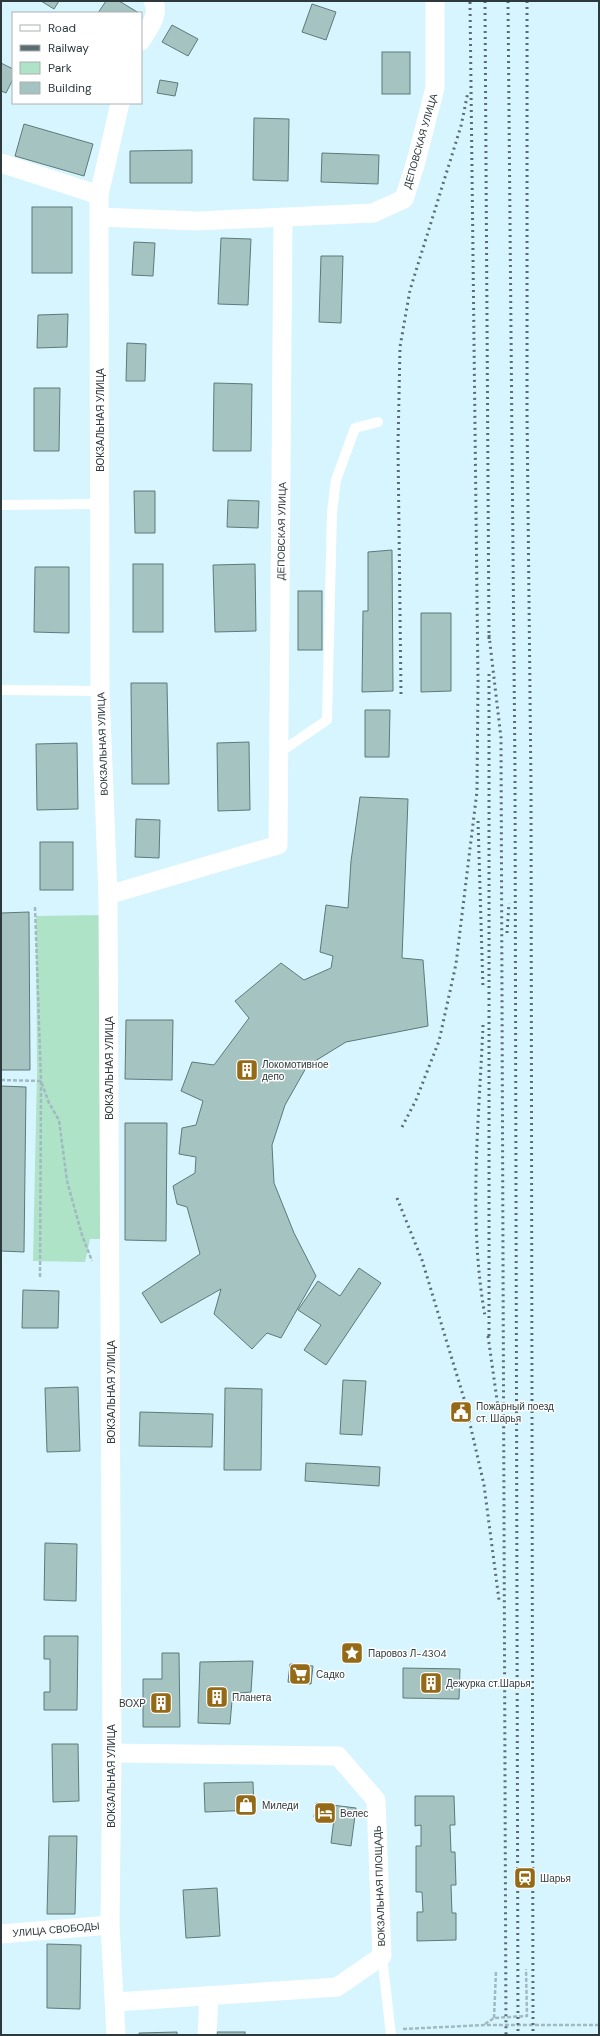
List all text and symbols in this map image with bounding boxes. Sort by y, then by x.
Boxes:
legend [12,12,142,104]
text: Road [48,20,76,36]
text: Railway [48,40,89,56]
text: Park [48,60,72,76]
text: Building [48,80,92,96]
street label: ДЕПОВСКАЯ УЛИЦА [401,92,440,190]
street label: ВОКЗАЛЬНАЯ УЛИЦА [94,368,107,472]
street label: ДЕПОВСКАЯ УЛИЦА [274,481,289,580]
street label: ВОКЗАЛЬНАЯ УЛИЦА [94,692,111,796]
street label: ВОКЗАЛЬНАЯ УЛИЦА [103,1016,116,1120]
building icon: Локомотивное депо [234,1057,260,1083]
place label: Локомотивное депо [262,1058,329,1083]
street label: ВОКЗАЛЬНАЯ УЛИЦА [105,1340,118,1444]
public building icon: Пожарный поезд ст. Шарья [448,1399,474,1425]
place label: Пожарный поезд ст. Шарья [476,1400,554,1425]
place icon: Паровоз Л-4304 [339,1640,365,1666]
place label: Паровоз Л-4304 [368,1647,447,1660]
supermarket icon: Садко [287,1661,313,1687]
place label: Садко [316,1668,345,1681]
building icon: Дежурка ст.Шарья [418,1670,444,1696]
place label: Дежурка ст.Шарья [446,1677,531,1690]
building icon: Планета [204,1684,230,1710]
building icon: ВОХР [148,1690,174,1716]
place label: Планета [232,1691,272,1704]
place label: ВОХР [119,1697,146,1710]
street label: ВОКЗАЛЬНАЯ УЛИЦА [105,1724,118,1828]
shop icon: Миледи [233,1792,259,1818]
place label: Миледи [262,1799,299,1812]
hotel icon: Велес [312,1800,338,1826]
place label: Велес [340,1807,368,1820]
street label: ВОКЗАЛЬНАЯ ПЛОЩАДЬ [371,1825,388,1947]
station icon: Шарья [512,1865,538,1891]
place label: Шарья [540,1872,571,1885]
street label: УЛИЦА СВОБОДЫ [12,1919,100,1940]

